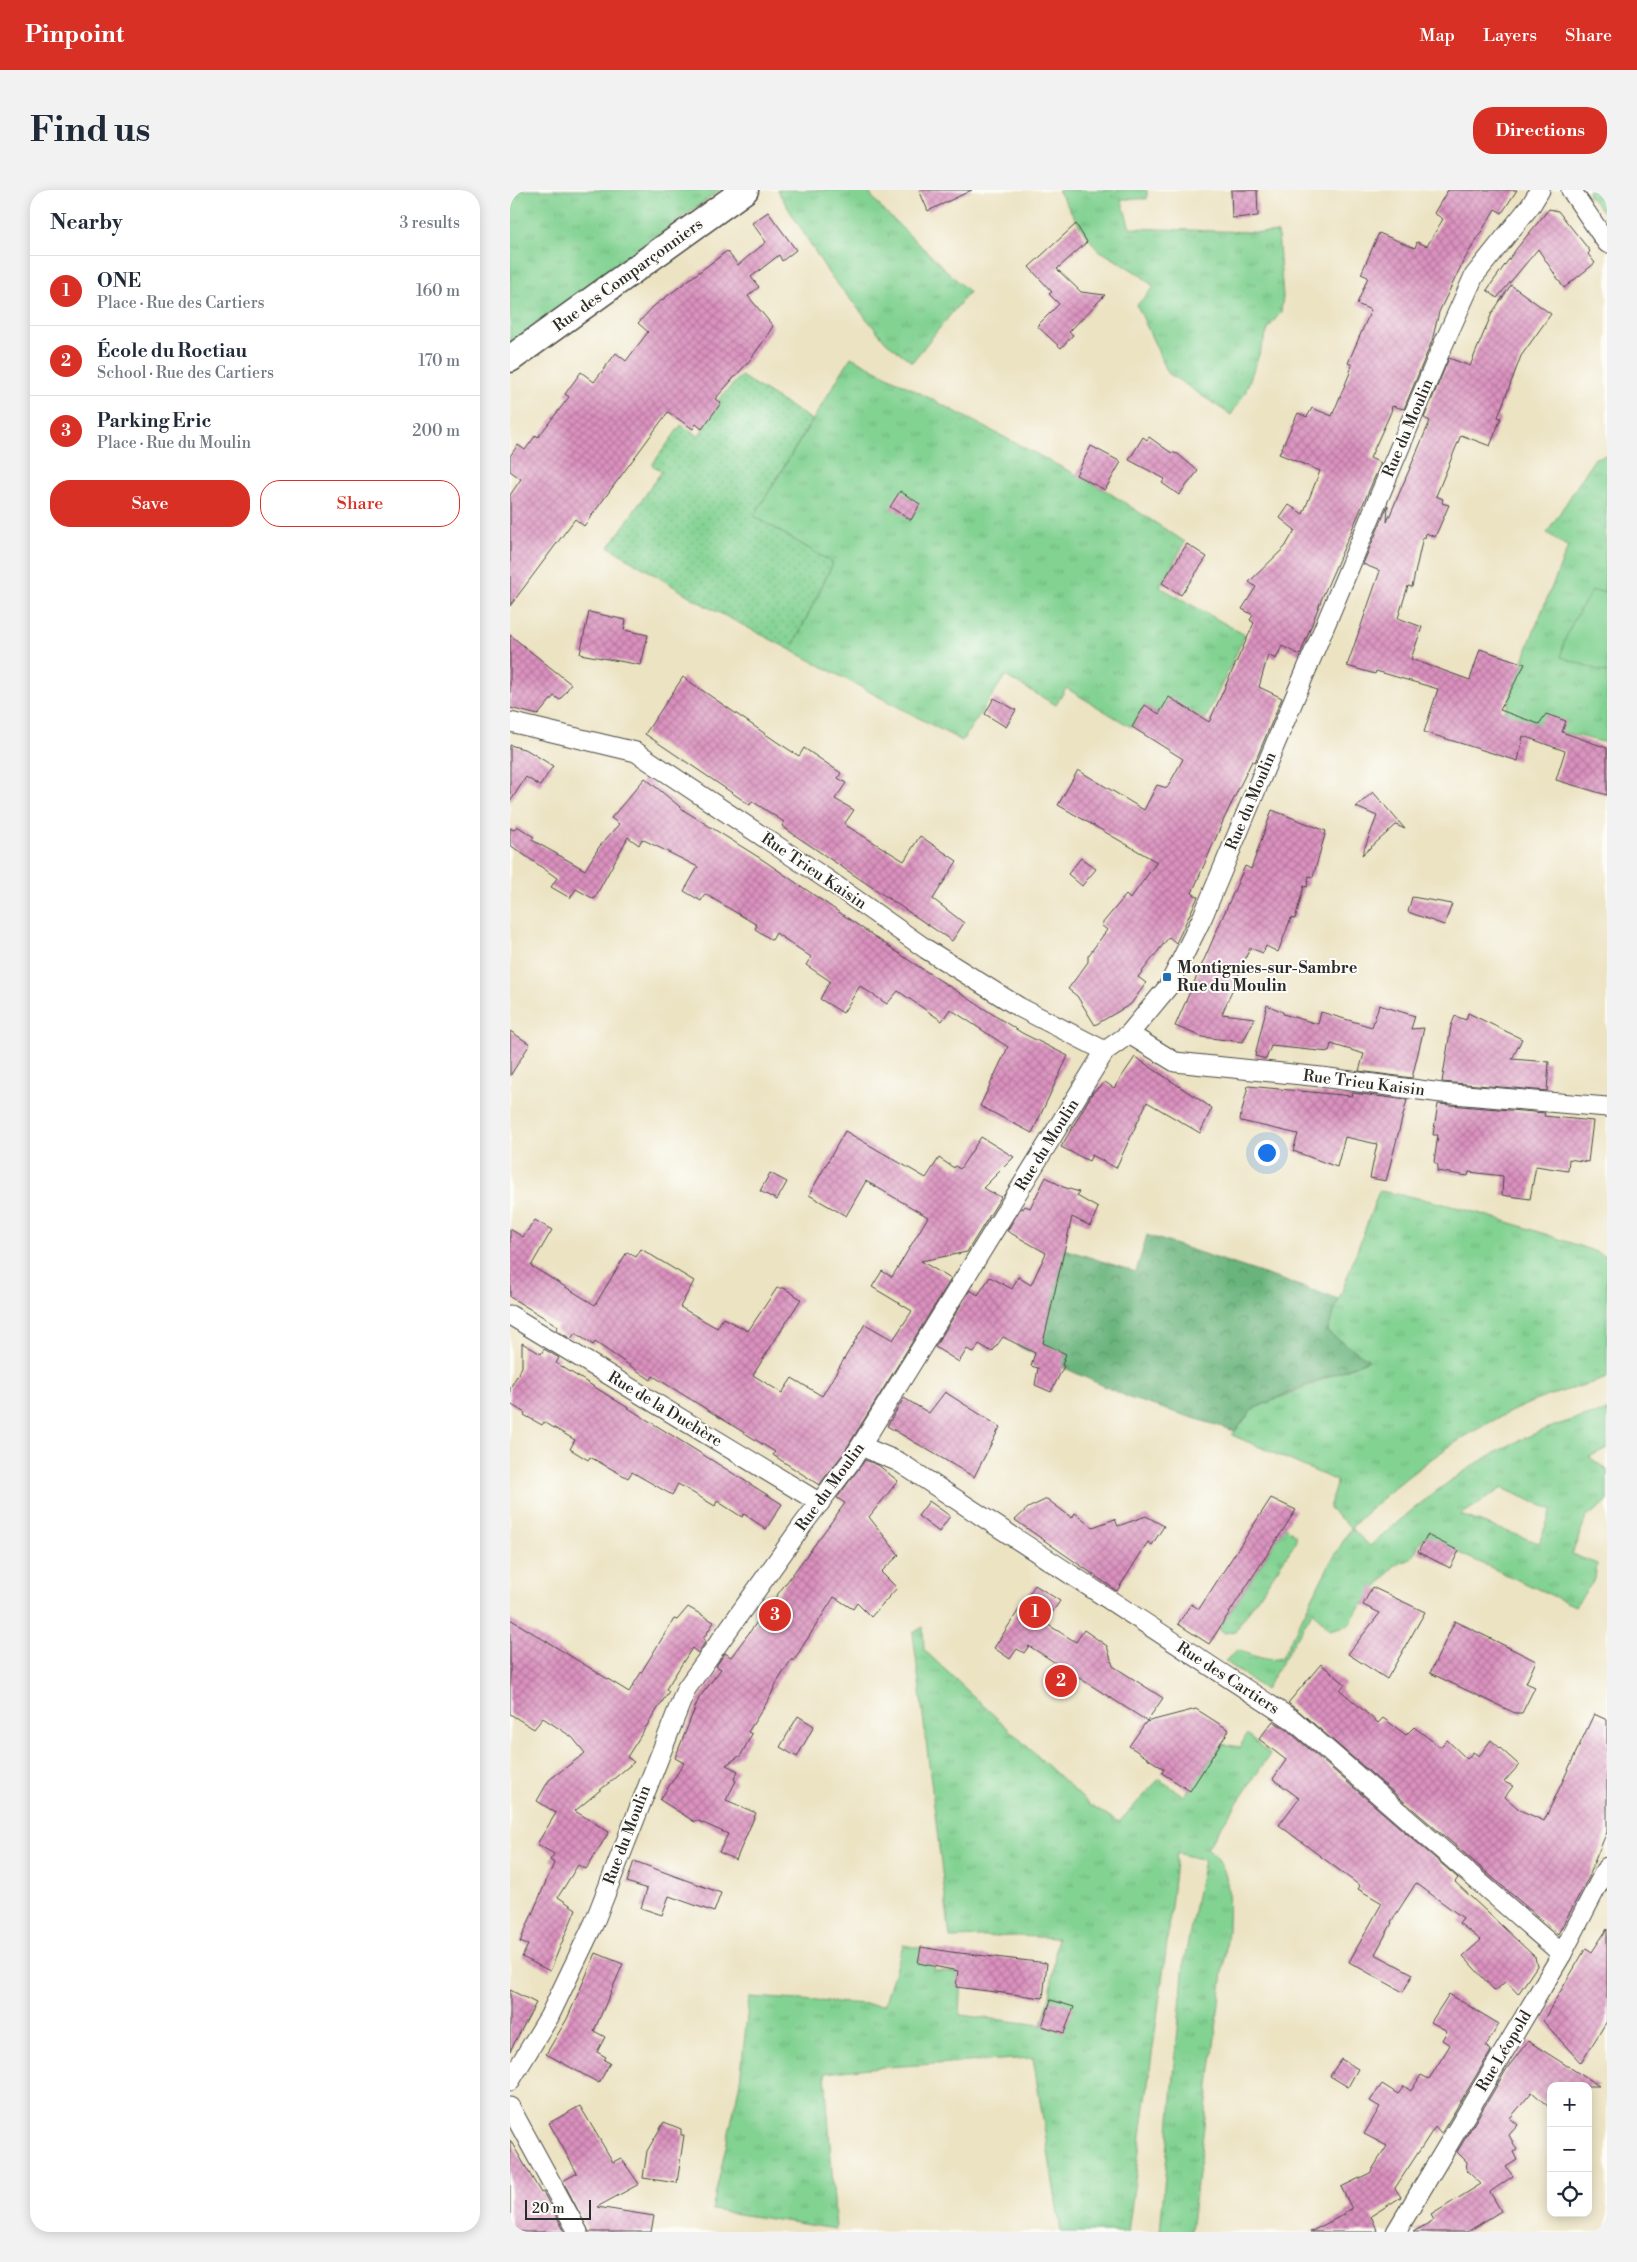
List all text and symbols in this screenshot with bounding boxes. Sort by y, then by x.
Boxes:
text: Pinpoint [25,20,124,50]
text: Map [1420,24,1455,47]
text: Layers [1483,24,1537,47]
text: Share [1565,24,1612,47]
button: Directions [1473,107,1607,154]
text: Find us [30,109,150,152]
text: Nearby [50,210,123,236]
text: 3 results [399,213,460,233]
street label: Rue des Comparçonniers [549,214,707,336]
text: ONE [97,269,141,293]
text: 1 [62,281,70,301]
text: 160 m [416,281,460,301]
text: Place · Rue des Cartiers [97,293,265,313]
text: École du Roctiau [97,339,247,363]
text: 2 [61,351,71,371]
text: 170 m [418,351,460,371]
text: School · Rue des Cartiers [97,363,274,383]
street label: Rue du Moulin [1378,375,1438,480]
text: Parking Eric [97,409,211,433]
text: 3 [61,421,71,441]
text: 200 m [412,421,460,441]
text: Place · Rue du Moulin [97,433,251,453]
button: Save [50,480,250,527]
button: Share [260,480,460,527]
street label: Rue du Moulin [1221,748,1281,853]
street label: Rue Trieu Kaisin [758,828,871,914]
place label: Montignies-sur-Sambre Rue du Moulin [1177,958,1358,996]
marker: Montignies-sur-Sambre Rue du Moulin [1161,971,1173,983]
street label: Rue Trieu Kaisin [1302,1066,1427,1100]
street label: Rue du Moulin [1011,1095,1084,1195]
your location [1254,1140,1280,1166]
street label: Rue de la Duchère [604,1367,726,1451]
street label: Rue du Moulin [791,1438,869,1535]
pin: 1 [1019,1593,1051,1631]
pin: 3 [759,1596,791,1634]
street label: Rue des Cartiers [1173,1637,1283,1719]
pin: 2 [1045,1662,1077,1700]
street label: Rue du Moulin [599,1782,655,1888]
street label: Rue Léopold [1472,2007,1536,2095]
map controls [1547,2082,1592,2217]
button: + [1547,2082,1592,2127]
button: − [1547,2127,1592,2172]
button: locate [1547,2172,1592,2217]
scale bar [525,2197,591,2220]
text: 20 m [532,2200,564,2218]

